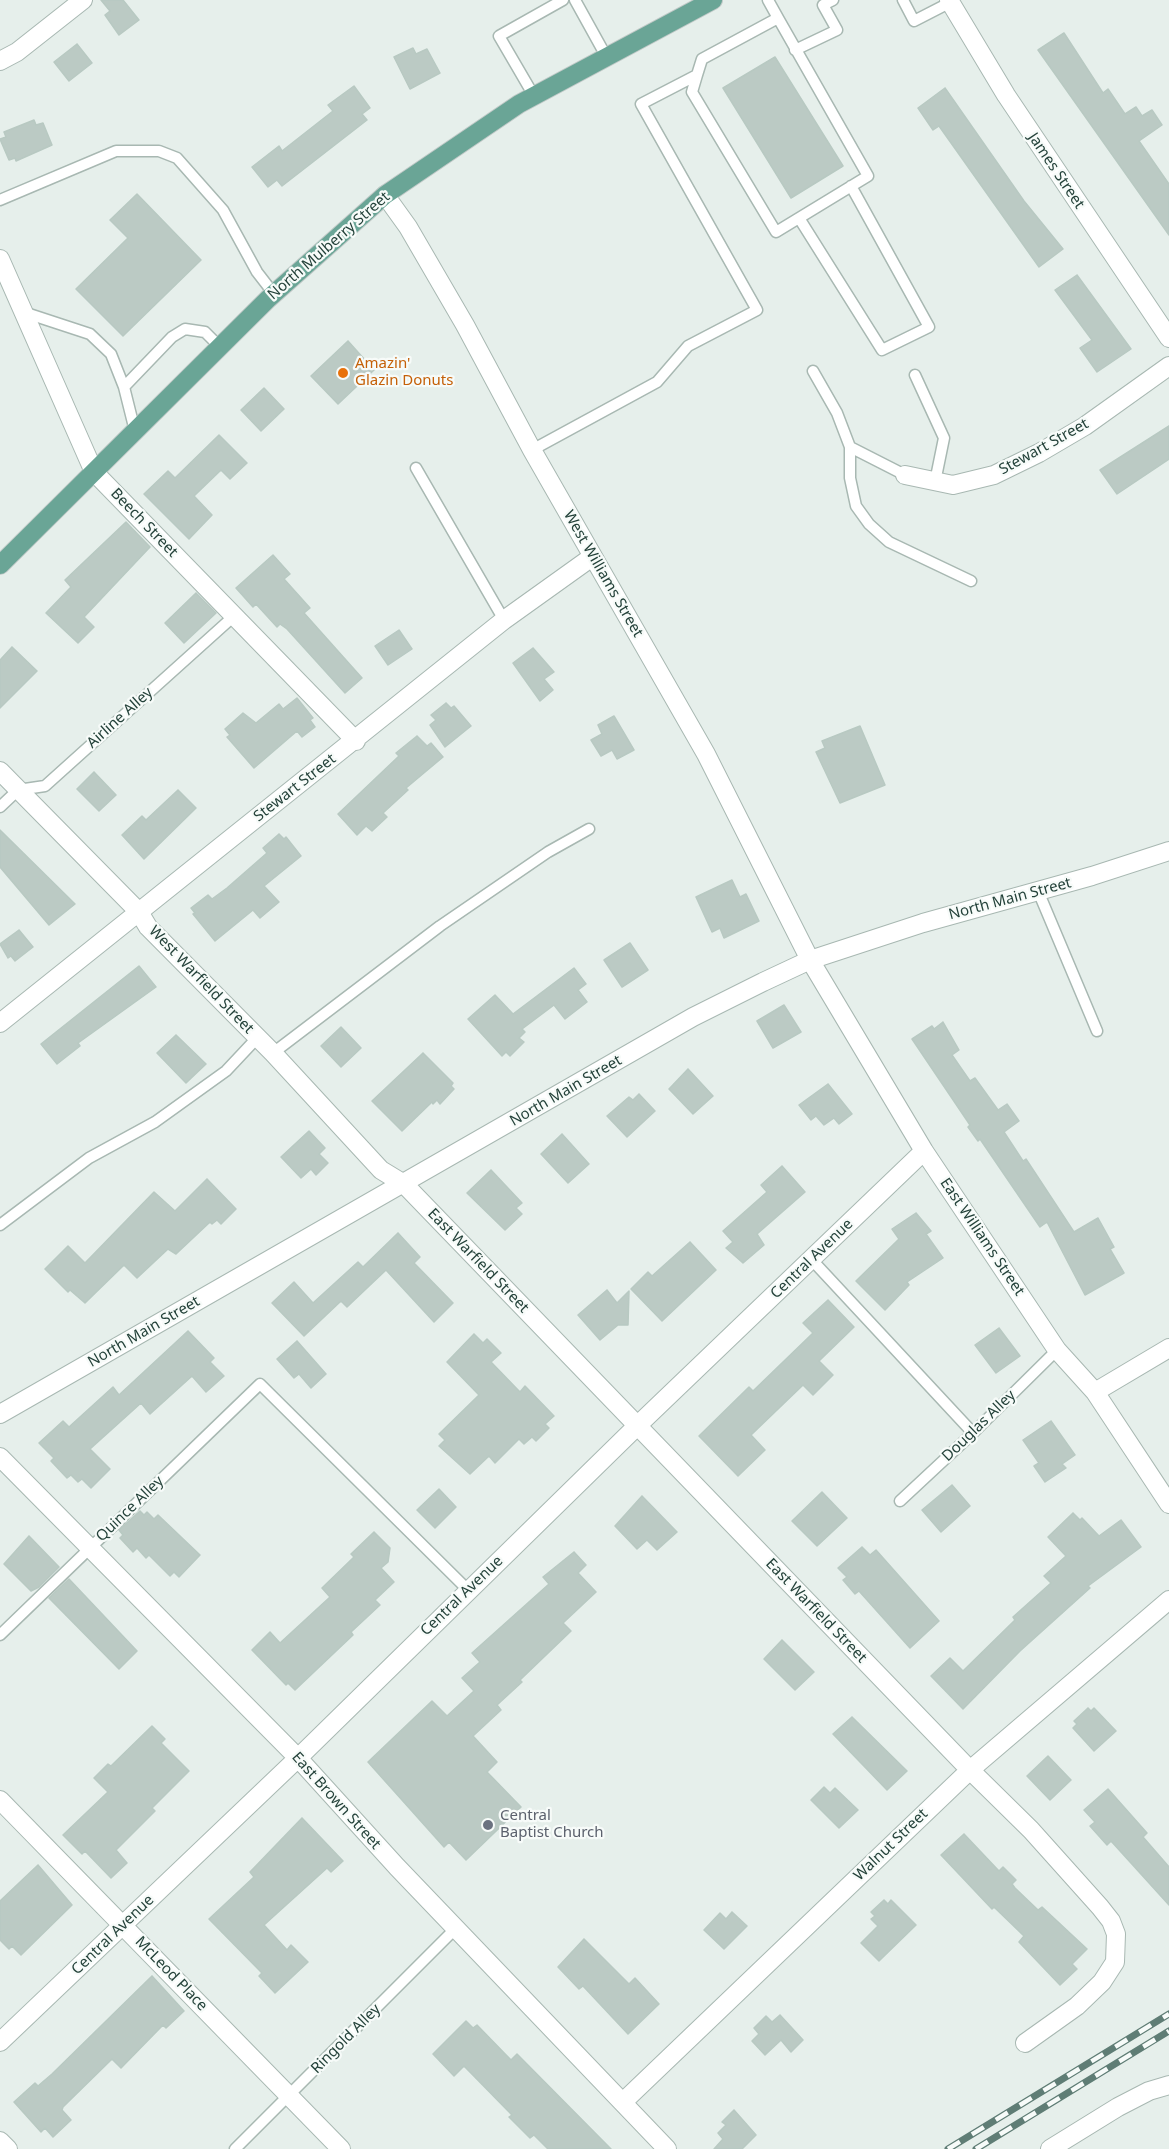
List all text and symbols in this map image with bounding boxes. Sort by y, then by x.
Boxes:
street label: James Street [1024,130,1088,212]
street label: North Mulberry Street [264,188,394,304]
place label: Amazin' Glazin Donuts [355,355,453,390]
marker: Amazin' Glazin Donuts [336,366,350,380]
street label: Stewart Street [996,415,1092,479]
street label: Beech Street [107,485,181,561]
street label: West Williams Street [559,507,647,641]
street label: Airline Alley [83,684,157,752]
street label: Stewart Street [250,750,340,826]
street label: North Main Street [947,874,1073,924]
street label: West Warfield Street [145,922,257,1038]
street label: North Main Street [507,1052,625,1130]
street label: East Williams Street [936,1175,1028,1299]
street label: East Warfield Street [424,1205,532,1317]
street label: Central Avenue [767,1215,857,1303]
street label: North Main Street [85,1293,203,1371]
street label: Douglas Alley [939,1387,1019,1465]
street label: Quince Alley [93,1472,167,1546]
street label: Central Avenue [417,1552,507,1640]
street label: East Warfield Street [762,1555,870,1667]
street label: East Brown Street [288,1749,384,1853]
street label: Walnut Street [850,1805,932,1885]
place label: Central Baptist Church [500,1807,604,1842]
marker: Central Baptist Church [481,1818,495,1832]
street label: Central Avenue [68,1891,158,1979]
street label: McLeod Place [131,1933,211,2015]
street label: Ringold Alley [307,2000,385,2078]

